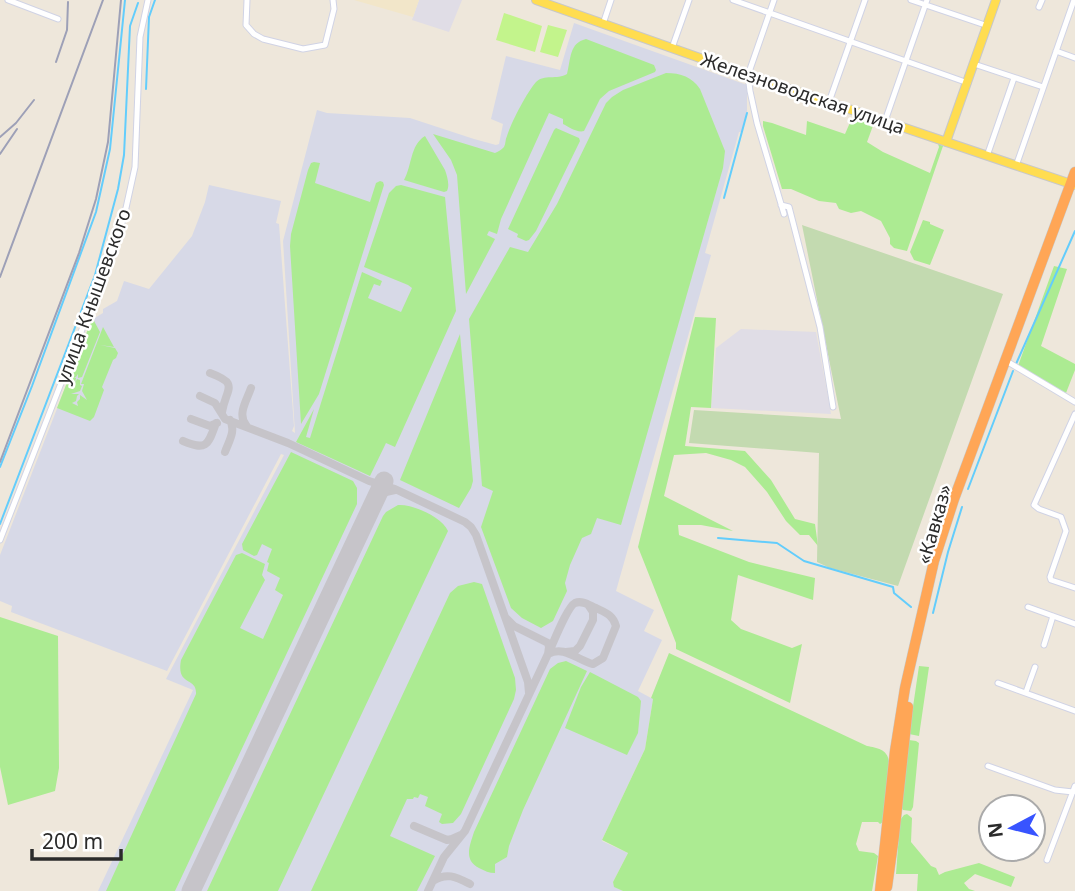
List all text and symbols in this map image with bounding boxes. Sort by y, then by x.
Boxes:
street label: Железноводская улица [698,46,908,140]
street label: улица Кнышевского [49,205,137,387]
street label: «Кавказ» [910,481,958,567]
north arrow [977,793,1047,863]
scale bar [32,818,121,862]
text: N [981,821,1009,839]
text: 200 m [42,827,103,855]

